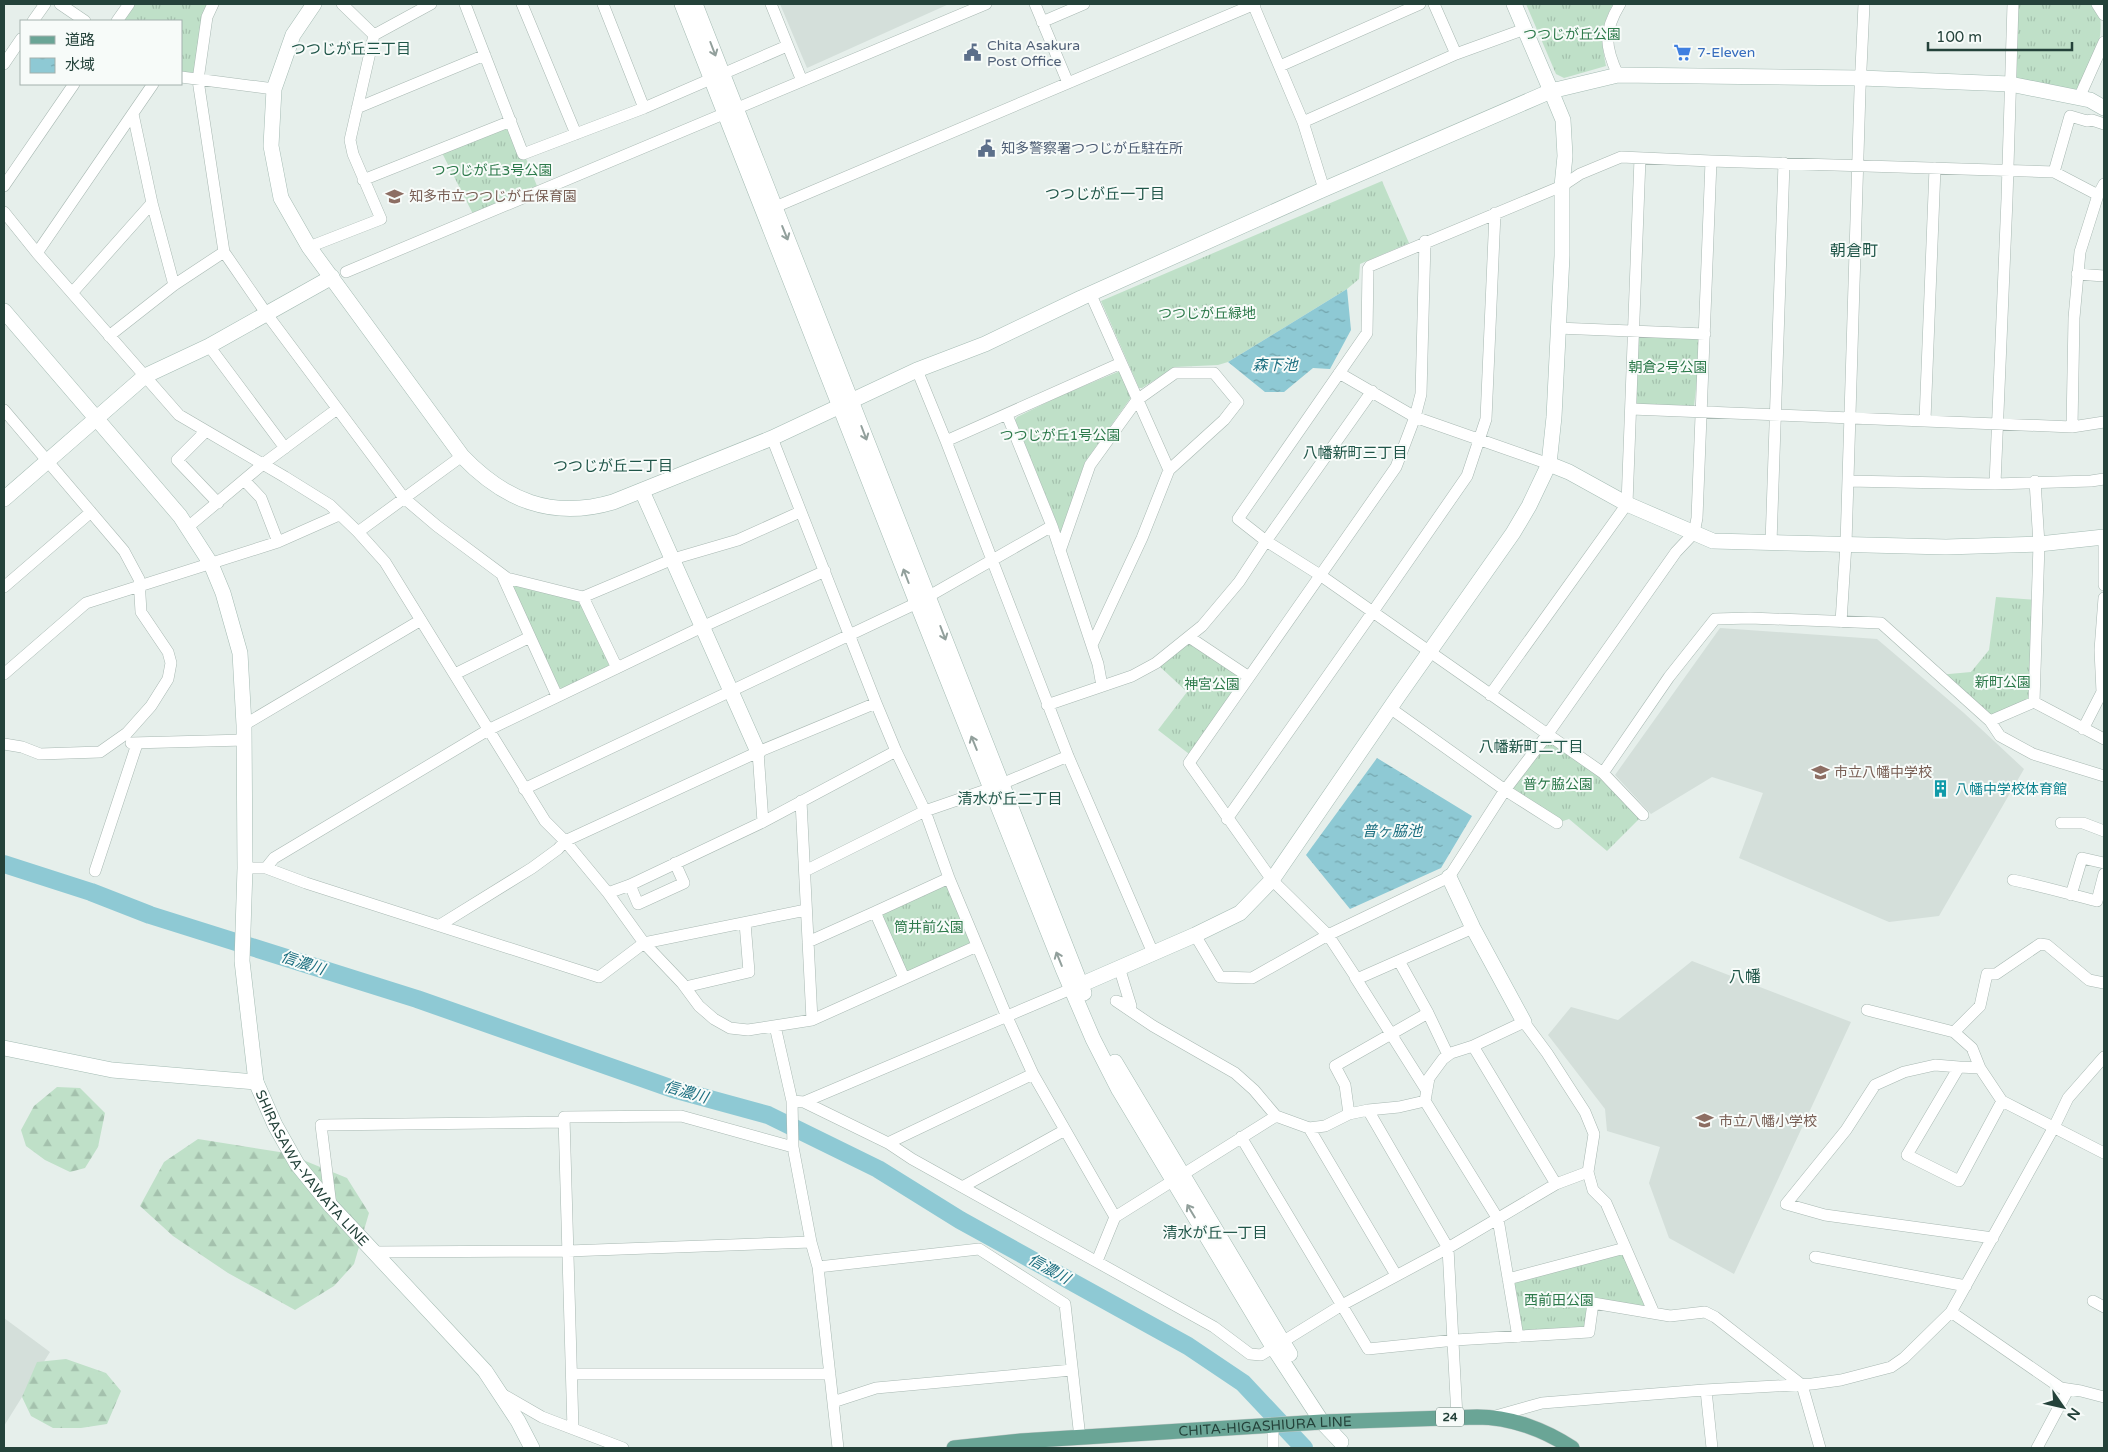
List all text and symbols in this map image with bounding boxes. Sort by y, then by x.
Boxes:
legend [20,20,182,85]
scale bar [1928,20,2072,52]
park label: つつじが丘公園 [1523,26,1621,43]
text: 100 m [1936,28,1982,46]
text: 道路 [65,31,95,49]
place label: Chita Asakura Post Office [987,37,1080,70]
district label: つつじが丘三丁目 [291,40,411,58]
one-way arrow [709,41,718,56]
supermarket icon: 7-Eleven [1673,42,1693,62]
public building icon: Chita Asakura Post Office [963,43,983,63]
place label: 7-Eleven [1697,44,1755,61]
text: 水域 [65,56,95,74]
public building icon: 知多警察署つつじが丘駐在所 [977,138,997,158]
place label: 知多警察署つつじが丘駐在所 [1001,140,1183,157]
park label: つつじが丘3号公園 [432,162,552,179]
district label: つつじが丘一丁目 [1045,185,1165,203]
school or university icon: 知多市立つつじが丘保育園 [385,186,405,206]
place label: 知多市立つつじが丘保育園 [409,188,577,205]
one-way arrow [781,225,790,240]
district label: 朝倉町 [1830,241,1878,261]
park label: つつじが丘緑地 [1158,305,1256,322]
water label: 森下池 [1252,356,1299,374]
park label: 朝倉2号公園 [1629,359,1707,376]
one-way arrow [860,425,869,440]
park label: つつじが丘1号公園 [1000,427,1120,444]
district label: 八幡新町三丁目 [1302,444,1408,462]
district label: つつじが丘二丁目 [553,457,673,475]
one-way arrow [901,569,910,584]
one-way arrow [939,625,948,640]
park label: 新町公園 [1975,674,2031,691]
park label: 神宮公園 [1184,676,1240,693]
one-way arrow [968,736,978,751]
district label: 八幡新町二丁目 [1478,738,1584,756]
school or university icon: 市立八幡中学校 [1810,762,1830,782]
place label: 市立八幡中学校 [1834,764,1932,781]
park label: 普ケ脇公園 [1523,776,1593,793]
building icon: 八幡中学校体育館 [1931,779,1951,799]
place label: 八幡中学校体育館 [1955,781,2067,798]
district label: 清水が丘二丁目 [957,790,1063,808]
water label: 普ヶ脇池 [1362,822,1424,840]
park label: 筒井前公園 [894,919,964,936]
water label: 信濃川 [279,947,329,979]
one-way arrow [1053,952,1063,967]
district label: 八幡 [1729,967,1761,987]
water label: 信濃川 [662,1077,712,1107]
street label: SHIRASAWA-YAWATA LINE [252,1087,372,1250]
school or university icon: 市立八幡小学校 [1695,1111,1715,1131]
place label: 市立八幡小学校 [1719,1113,1817,1130]
one-way arrow [1185,1205,1195,1219]
district label: 清水が丘一丁目 [1162,1224,1268,1242]
water label: 信濃川 [1025,1250,1075,1289]
park label: 西前田公園 [1524,1292,1594,1309]
north arrow [2038,1382,2088,1432]
text: N [2063,1405,2084,1423]
road number: 24 [1436,1408,1464,1426]
street label: CHITA-HIGASHIURA LINE [1178,1413,1352,1440]

